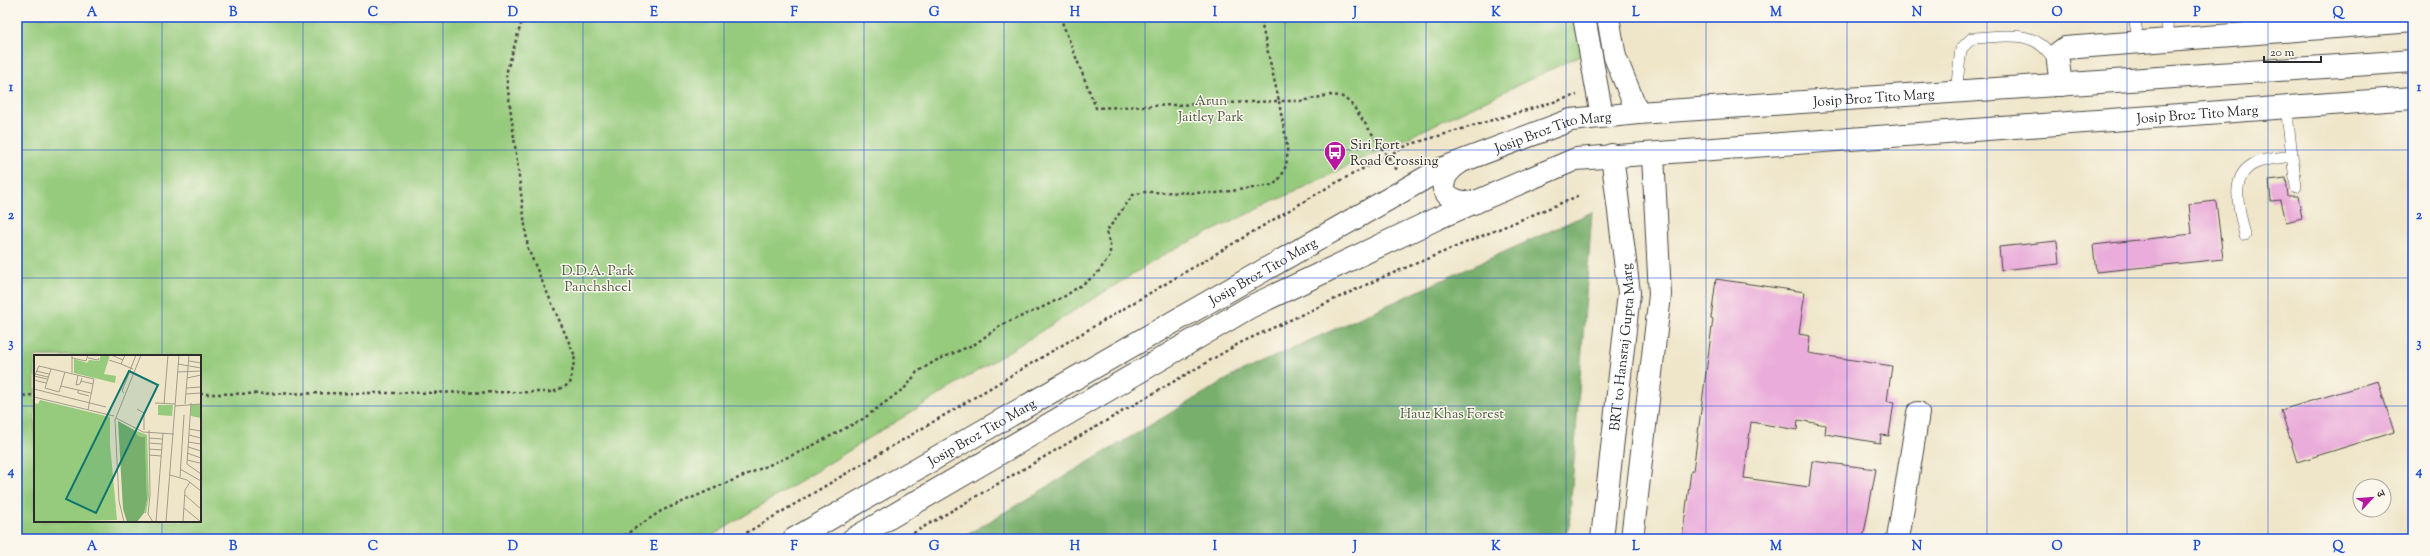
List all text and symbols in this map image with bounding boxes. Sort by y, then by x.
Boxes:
text: A [87,4,98,22]
text: B [229,4,238,22]
text: C [368,4,378,22]
text: D [508,4,518,22]
text: E [650,4,658,22]
text: F [790,4,798,22]
text: G [929,4,940,22]
text: H [1070,4,1081,22]
text: I [1213,4,1218,22]
text: J [1352,4,1357,22]
text: K [1491,4,1501,22]
text: L [1632,4,1640,22]
text: M [1770,4,1782,22]
text: N [1912,4,1923,22]
text: O [2051,4,2063,22]
text: P [2193,4,2201,22]
text: Q [2333,4,2346,22]
scale bar [2264,38,2321,64]
text: 20 m [2270,44,2295,62]
text: 1 [9,79,14,97]
text: 1 [2417,79,2422,97]
street label: Josip Broz Tito Marg [1812,85,1936,113]
park label: Arun Jaitley Park [1177,92,1244,128]
street label: Josip Broz Tito Marg [2135,101,2259,130]
street label: Josip Broz Tito Marg [1491,108,1613,160]
place label: Siri Fort Road Crossing [1350,136,1439,172]
bus stop icon: Siri Fort Road Crossing [1322,139,1348,172]
text: 2 [8,207,15,225]
text: 2 [2416,207,2423,225]
street label: Josip Broz Tito Marg [1205,234,1322,312]
park label: D.D.A. Park Panchsheel [561,262,635,298]
street label: BRT to Hansraj Gupta Marg [1606,262,1641,432]
text: 3 [8,335,14,353]
text: 3 [2416,335,2422,353]
inset map [34,355,201,522]
street label: Josip Broz Tito Marg [924,395,1040,473]
park label: Hauz Khas Forest [1400,405,1504,425]
text: 4 [7,463,15,481]
text: 4 [2415,463,2423,481]
north arrow [2352,478,2392,518]
text: उ [2371,487,2389,501]
text: A [87,538,98,556]
text: B [229,538,238,556]
text: C [368,538,378,556]
text: D [508,538,518,556]
text: E [650,538,658,556]
text: F [790,538,798,556]
text: G [929,538,940,556]
text: H [1070,538,1081,556]
text: I [1213,538,1218,556]
text: J [1352,538,1357,556]
text: K [1491,538,1501,556]
text: L [1632,538,1640,556]
text: M [1770,538,1782,556]
text: N [1912,538,1923,556]
text: O [2051,538,2063,556]
text: P [2193,538,2201,556]
text: Q [2333,538,2346,556]

